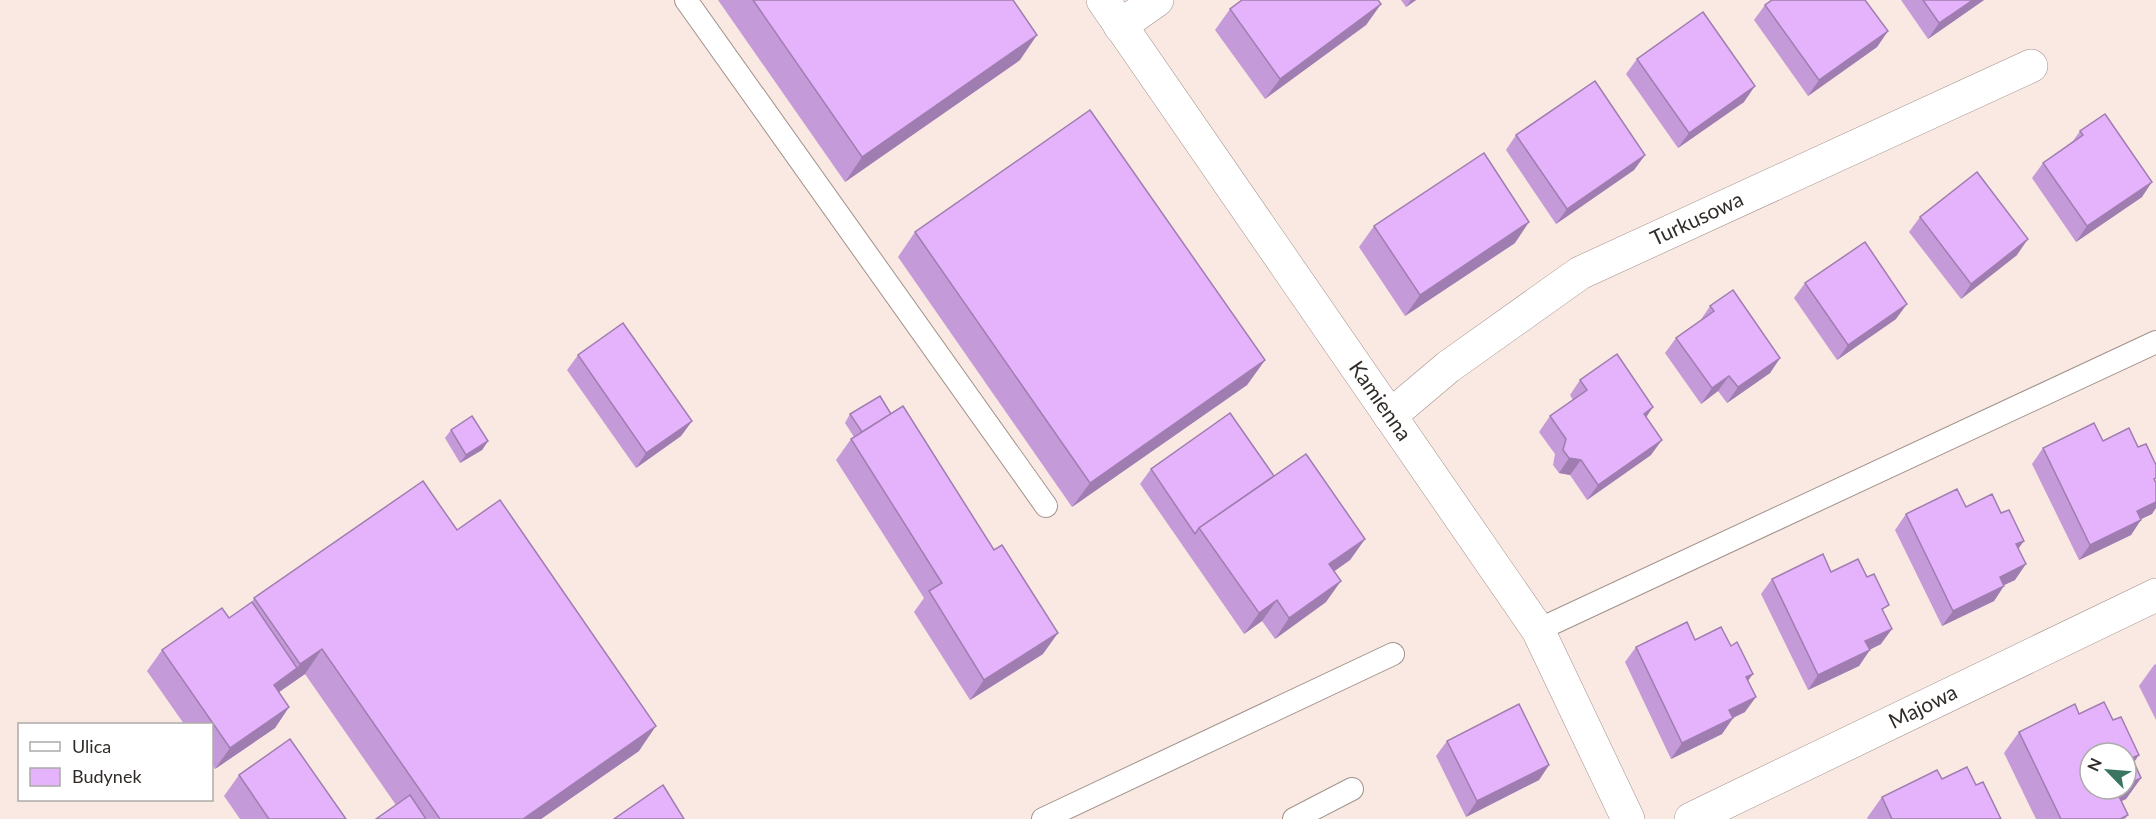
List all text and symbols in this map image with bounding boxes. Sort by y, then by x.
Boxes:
street label: Turkusowa [1646,185,1747,250]
street label: Kamienna [1345,355,1418,445]
street label: Majowa [1884,678,1961,733]
legend [18,723,213,801]
text: Ulica [72,735,111,757]
north arrow [2078,741,2138,801]
text: N [2083,755,2105,774]
text: Budynek [72,765,142,787]

